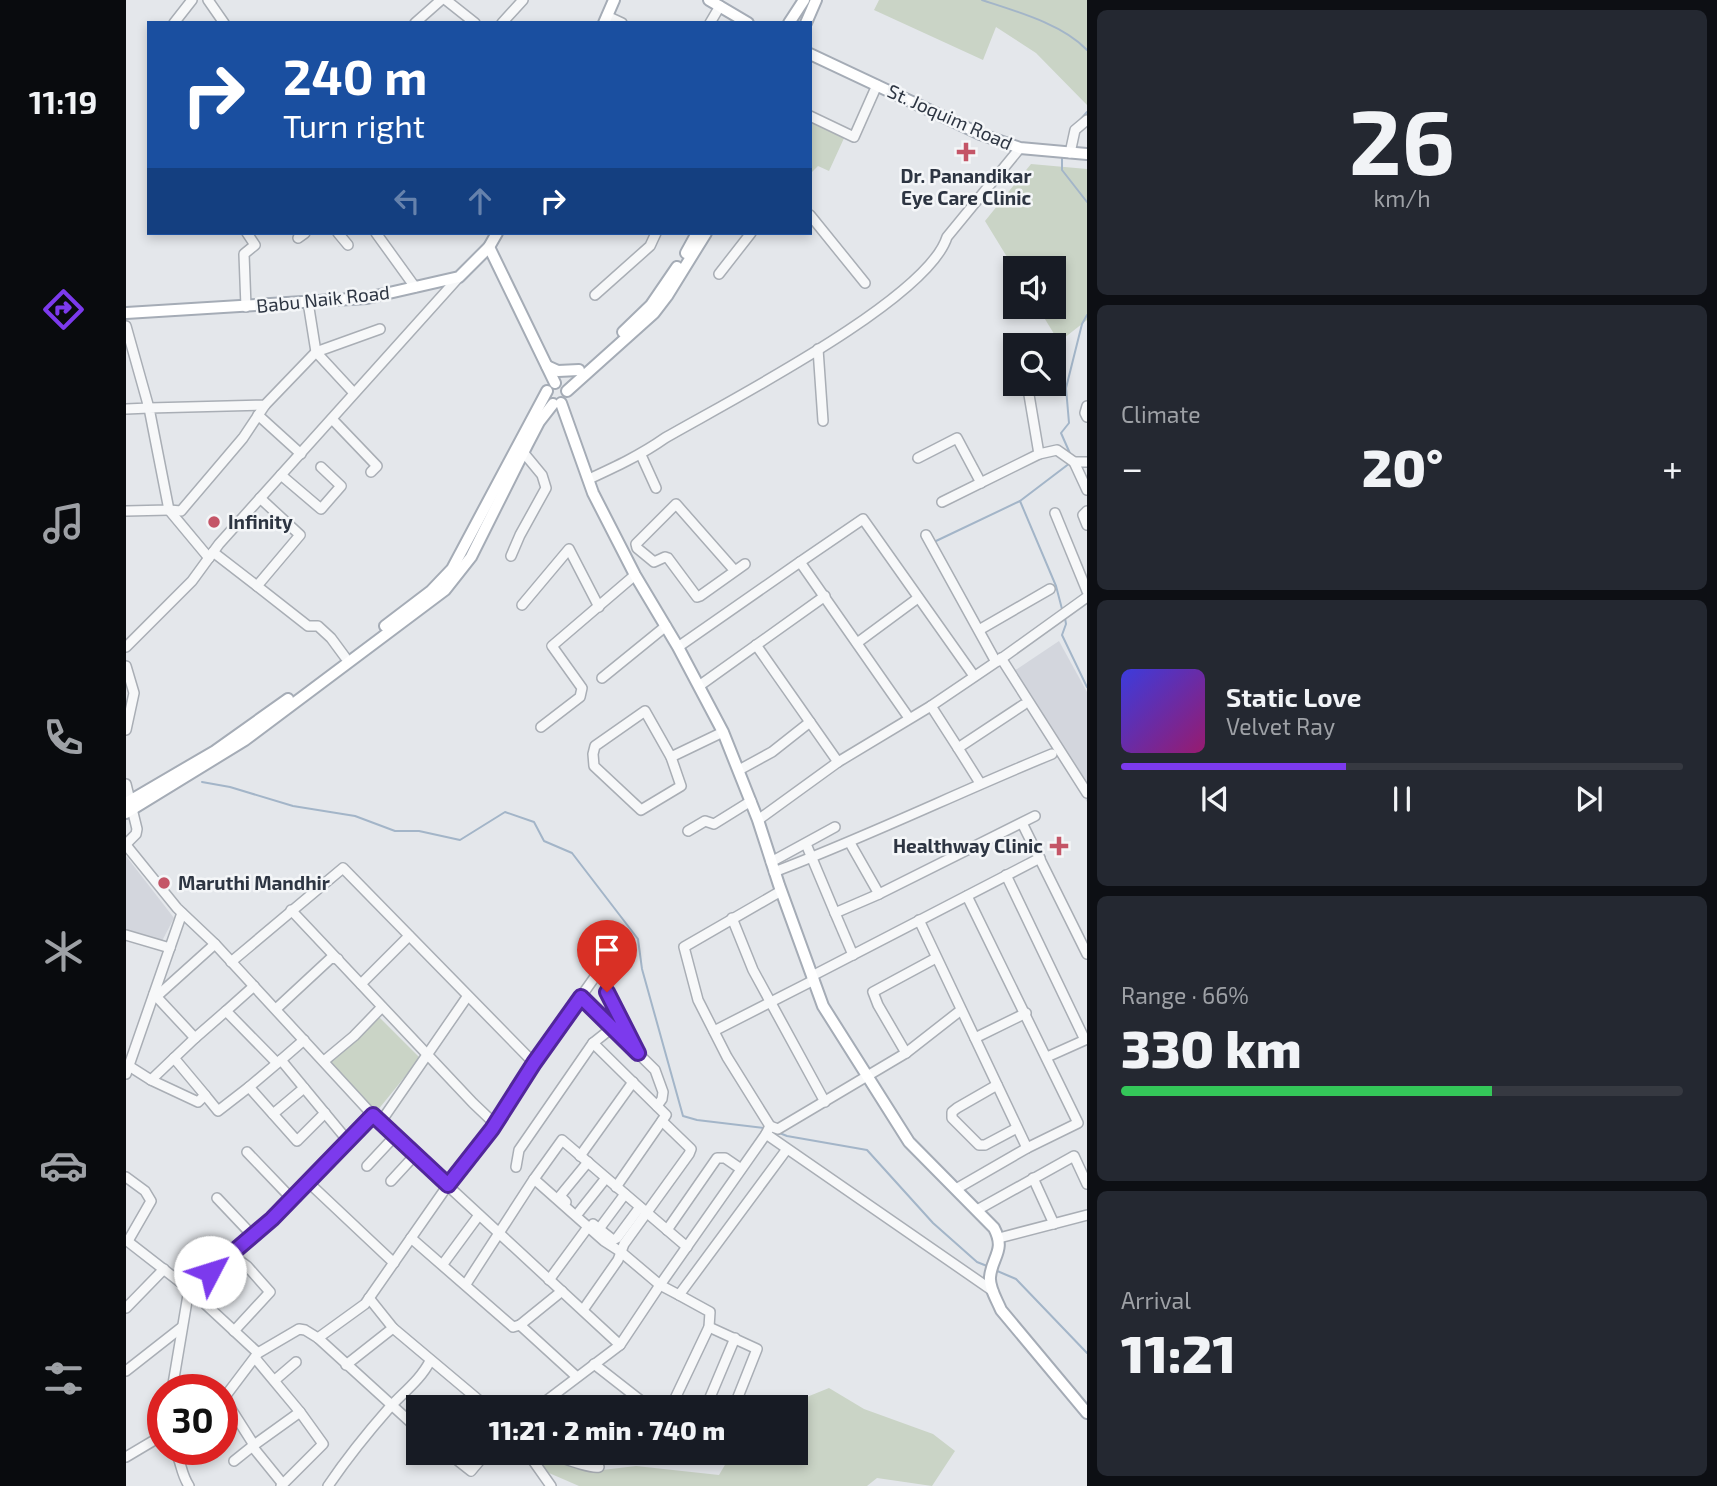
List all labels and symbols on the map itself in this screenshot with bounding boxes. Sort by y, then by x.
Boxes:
street label: St. Joquim Road [884,79,1016,154]
marker: Dr. Panandikar Eye Care Clinic [956,142,976,162]
place label: Dr. Panandikar Eye Care Clinic [900,164,1032,210]
street label: Babu Naik Road [255,280,391,317]
place label: Infinity [228,510,293,534]
marker: Infinity [206,514,222,530]
place label: Healthway Clinic [893,834,1043,858]
marker: Healthway Clinic [1049,836,1069,856]
place label: Maruthi Mandhir [178,871,330,894]
marker: Maruthi Mandhir [156,875,172,891]
pin [577,920,637,992]
position arrow [173,1235,247,1309]
speed limit sign: 30 [147,1374,238,1465]

